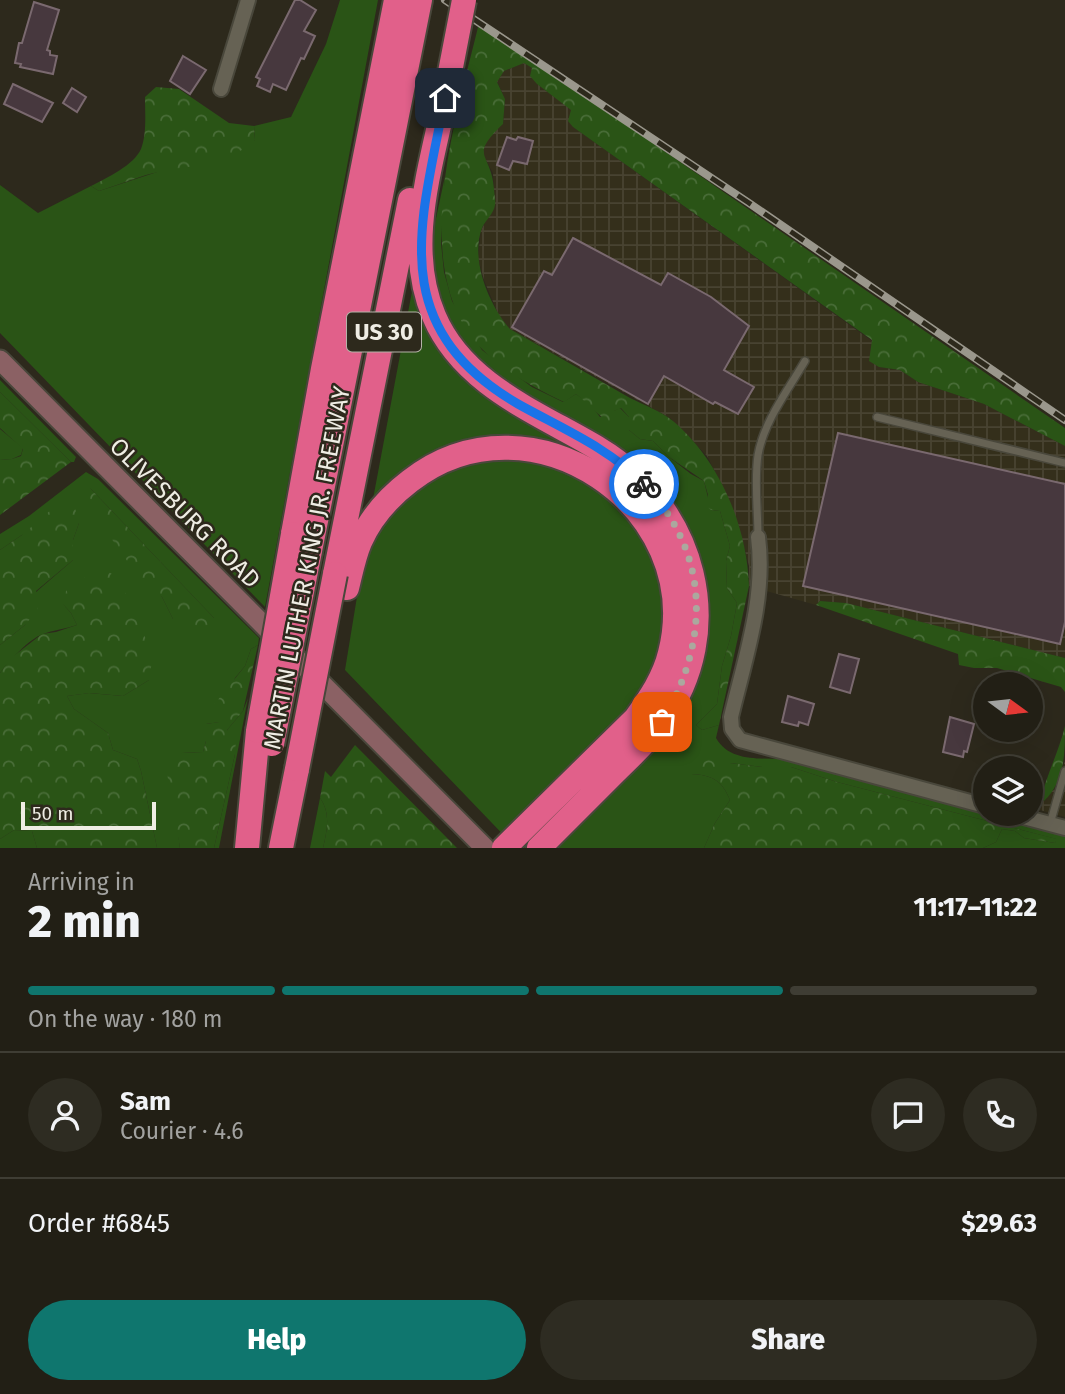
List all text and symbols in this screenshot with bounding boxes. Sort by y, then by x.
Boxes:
pin [415,68,475,128]
icon: home [426,79,464,117]
road number: US 30 [347,312,421,352]
street label: MARTIN LUTHER KING JR. FREEWAY [258,383,356,752]
street label: OLIVESBURG ROAD [104,432,266,594]
courier [609,449,679,519]
icon: bike [625,465,663,503]
north arrow [973,672,1043,742]
map controls [973,672,1043,826]
pin [632,692,692,752]
icon: bag [643,703,681,741]
button: layers [973,756,1043,826]
scale bar [21,799,156,831]
text: 50 m [32,802,73,825]
text: Arriving in [28,868,135,896]
text: 11:17–11:22 [914,892,1037,923]
text: 2 min [28,894,141,949]
text: On the way · 180 m [28,1005,223,1033]
button: person [28,1078,102,1152]
button: chat [871,1078,945,1152]
button: phone [963,1078,1037,1152]
text: Sam [120,1086,171,1117]
text: Courier · 4.6 [120,1117,244,1145]
text: Order #6845 [28,1208,170,1239]
text: $29.63 [961,1208,1037,1239]
button: Help [28,1300,526,1380]
button: Share [540,1300,1037,1380]

